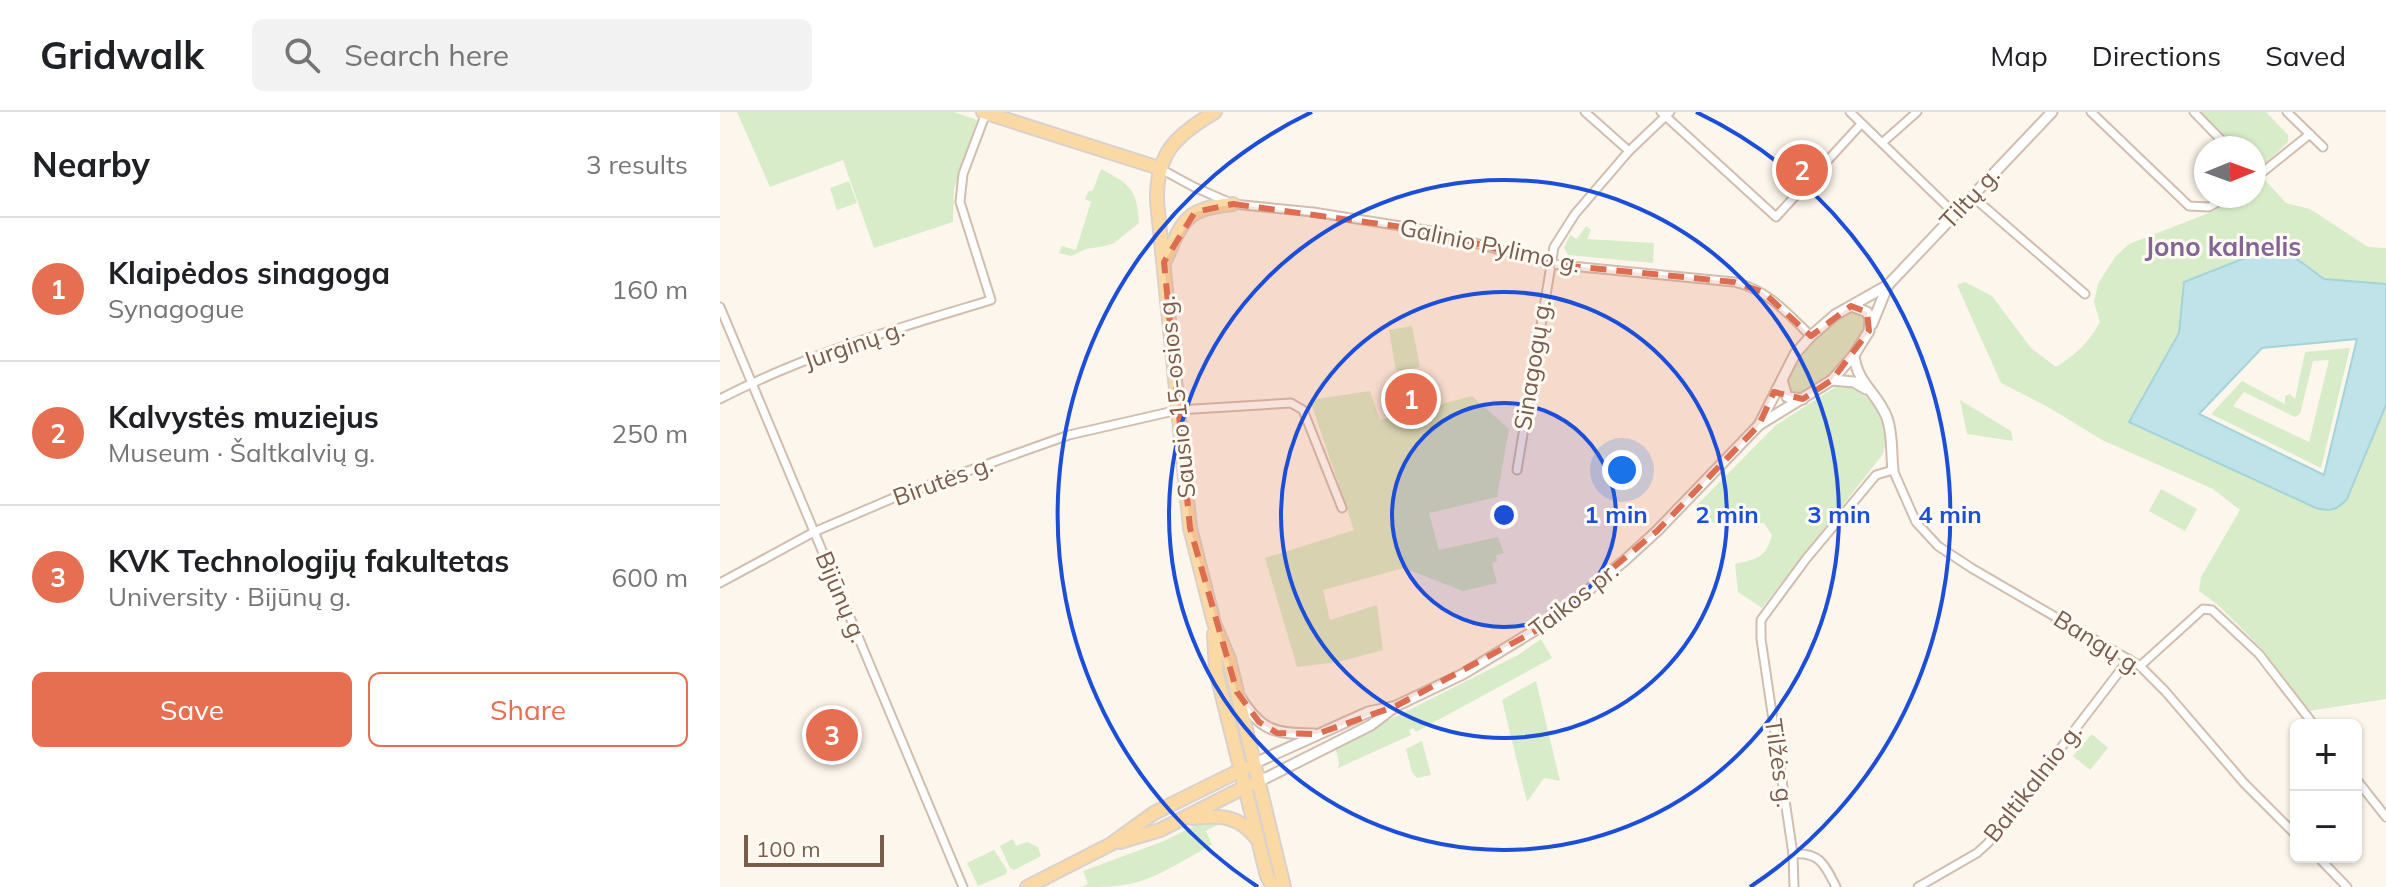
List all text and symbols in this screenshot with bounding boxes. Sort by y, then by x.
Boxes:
search box [252,19,812,91]
text: Gridwalk [40,31,204,79]
icon: search [280,33,324,77]
text: Search here [344,36,509,74]
text: Map [1990,38,2048,73]
text: Directions [2092,38,2221,73]
text: Saved [2265,38,2346,73]
north arrow [2194,136,2266,208]
pin: 2 [1776,140,1828,200]
text: Nearby [32,143,150,186]
text: 3 results [586,148,688,181]
street label: Tiltų g. [1933,160,2006,235]
street label: Galinio Pylimo g. [1397,211,1583,279]
district label: Jono kalnelis [2145,230,2301,263]
text: Klaipėdos sinagoga [108,254,390,292]
text: 1 [50,273,66,306]
text: 160 m [612,273,688,306]
text: Synagogue [108,292,244,325]
street label: Sausio 15-osios g. [1150,294,1202,500]
street label: Sinagogų g. [1507,297,1557,432]
street label: Jurginų g. [799,313,908,375]
pin: 1 [1385,369,1437,429]
text: Kalvystės muziejus [108,398,379,436]
text: 2 [50,417,66,450]
text: 250 m [612,417,688,450]
text: Museum · Šaltkalvių g. [108,436,375,469]
street label: Birutės g. [889,448,997,512]
your location [1602,450,1642,490]
text: 1 min [1584,499,1648,529]
text: 2 min [1695,499,1759,529]
text: 3 min [1807,499,1871,529]
text: 4 min [1918,499,1982,529]
centre of rings [1490,501,1518,529]
text: KVK Technologijų fakultetas [108,542,509,580]
street label: Bijūnų g. [809,547,874,647]
street label: Taikos pr. [1523,555,1624,643]
text: 3 [50,561,66,594]
text: 600 m [612,561,688,594]
text: University · Bijūnų g. [108,580,351,613]
street label: Bangų g. [2048,603,2149,681]
button: Save [32,672,352,747]
button: Share [368,672,688,747]
pin: 3 [806,705,858,765]
street label: Tilžės g. [1759,717,1801,809]
street label: Baltikalnio g. [1976,717,2088,848]
map controls [2290,719,2362,863]
button: + [2290,719,2362,791]
button: − [2290,791,2362,863]
scale bar [744,831,884,867]
text: 100 m [756,835,821,863]

